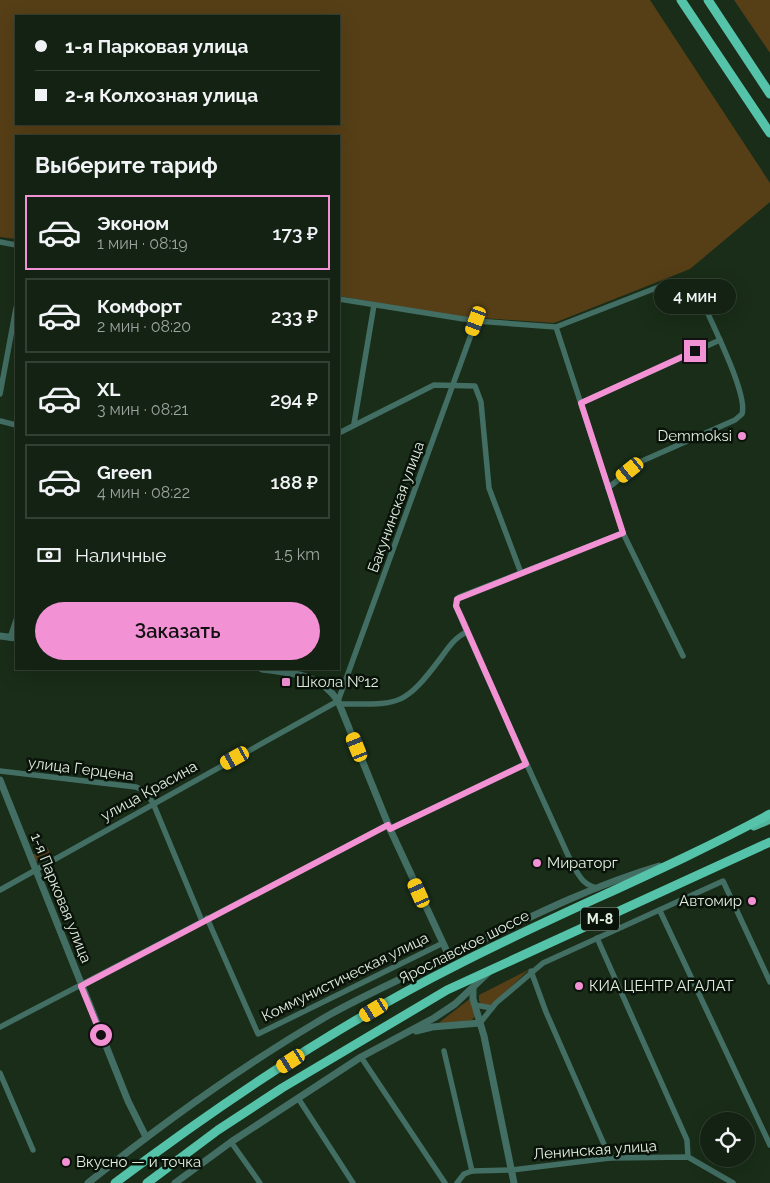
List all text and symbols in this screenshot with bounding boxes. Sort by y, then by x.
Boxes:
text: 1-я Парковая улица [65,35,248,57]
text: 2-я Колхозная улица [65,84,258,106]
text: Выберите тариф [35,152,218,178]
icon: car [37,210,82,255]
text: Эконом [97,212,169,234]
text: 173 ₽ [273,222,318,244]
text: 1 мин · 08:19 [97,234,188,253]
callout: 4 мин [654,278,736,314]
text: 4 мин [673,287,717,306]
icon: car [37,293,82,338]
text: Комфорт [97,295,182,317]
car [463,304,488,338]
text: 233 ₽ [271,305,318,327]
text: 2 мин · 08:20 [97,317,191,336]
route end [684,340,706,362]
icon: car [37,376,82,421]
text: XL [97,378,120,400]
text: 294 ₽ [270,388,318,410]
text: 3 мин · 08:21 [97,400,188,419]
place label: Demmoksi [658,427,732,445]
marker: Demmoksi [736,430,748,442]
street label: Бакунинская улица [364,439,428,575]
car [613,455,646,485]
icon: car [37,459,82,504]
text: Green [97,461,152,483]
text: 188 ₽ [271,471,318,493]
text: 4 мин · 08:22 [97,483,190,502]
icon: cash [35,541,63,569]
text: Наличные [75,544,166,566]
text: 1.5 km [274,545,320,564]
button: Заказать [35,602,320,660]
place label: Школа №12 [296,673,379,691]
marker: Школа №12 [280,676,292,688]
car [344,730,369,764]
car [218,744,251,772]
street label: улица Герцена [27,754,135,784]
street label: улица Красина [98,757,200,825]
street label: 1-я Парковая улица [27,830,95,966]
place label: Мираторг [547,854,618,872]
marker: Мираторг [531,857,543,869]
car [406,876,431,910]
place label: Автомир [679,892,742,910]
marker: Автомир [746,895,758,907]
street label: Ярославское шоссе [396,906,532,988]
road number: М-8 [581,908,619,931]
street label: Коммунистическая улица [259,929,431,1025]
place label: КИА ЦЕНТР АГАЛАТ [589,977,734,995]
marker: КИА ЦЕНТР АГАЛАТ [573,980,585,992]
car [357,996,390,1024]
route start [90,1024,112,1046]
car [274,1047,307,1075]
map controls [700,1112,755,1167]
button: locate [700,1112,755,1167]
street label: Ленинская улица [533,1137,657,1163]
place label: Вкусно — и точка [76,1153,201,1171]
marker: Вкусно — и точка [60,1156,72,1168]

